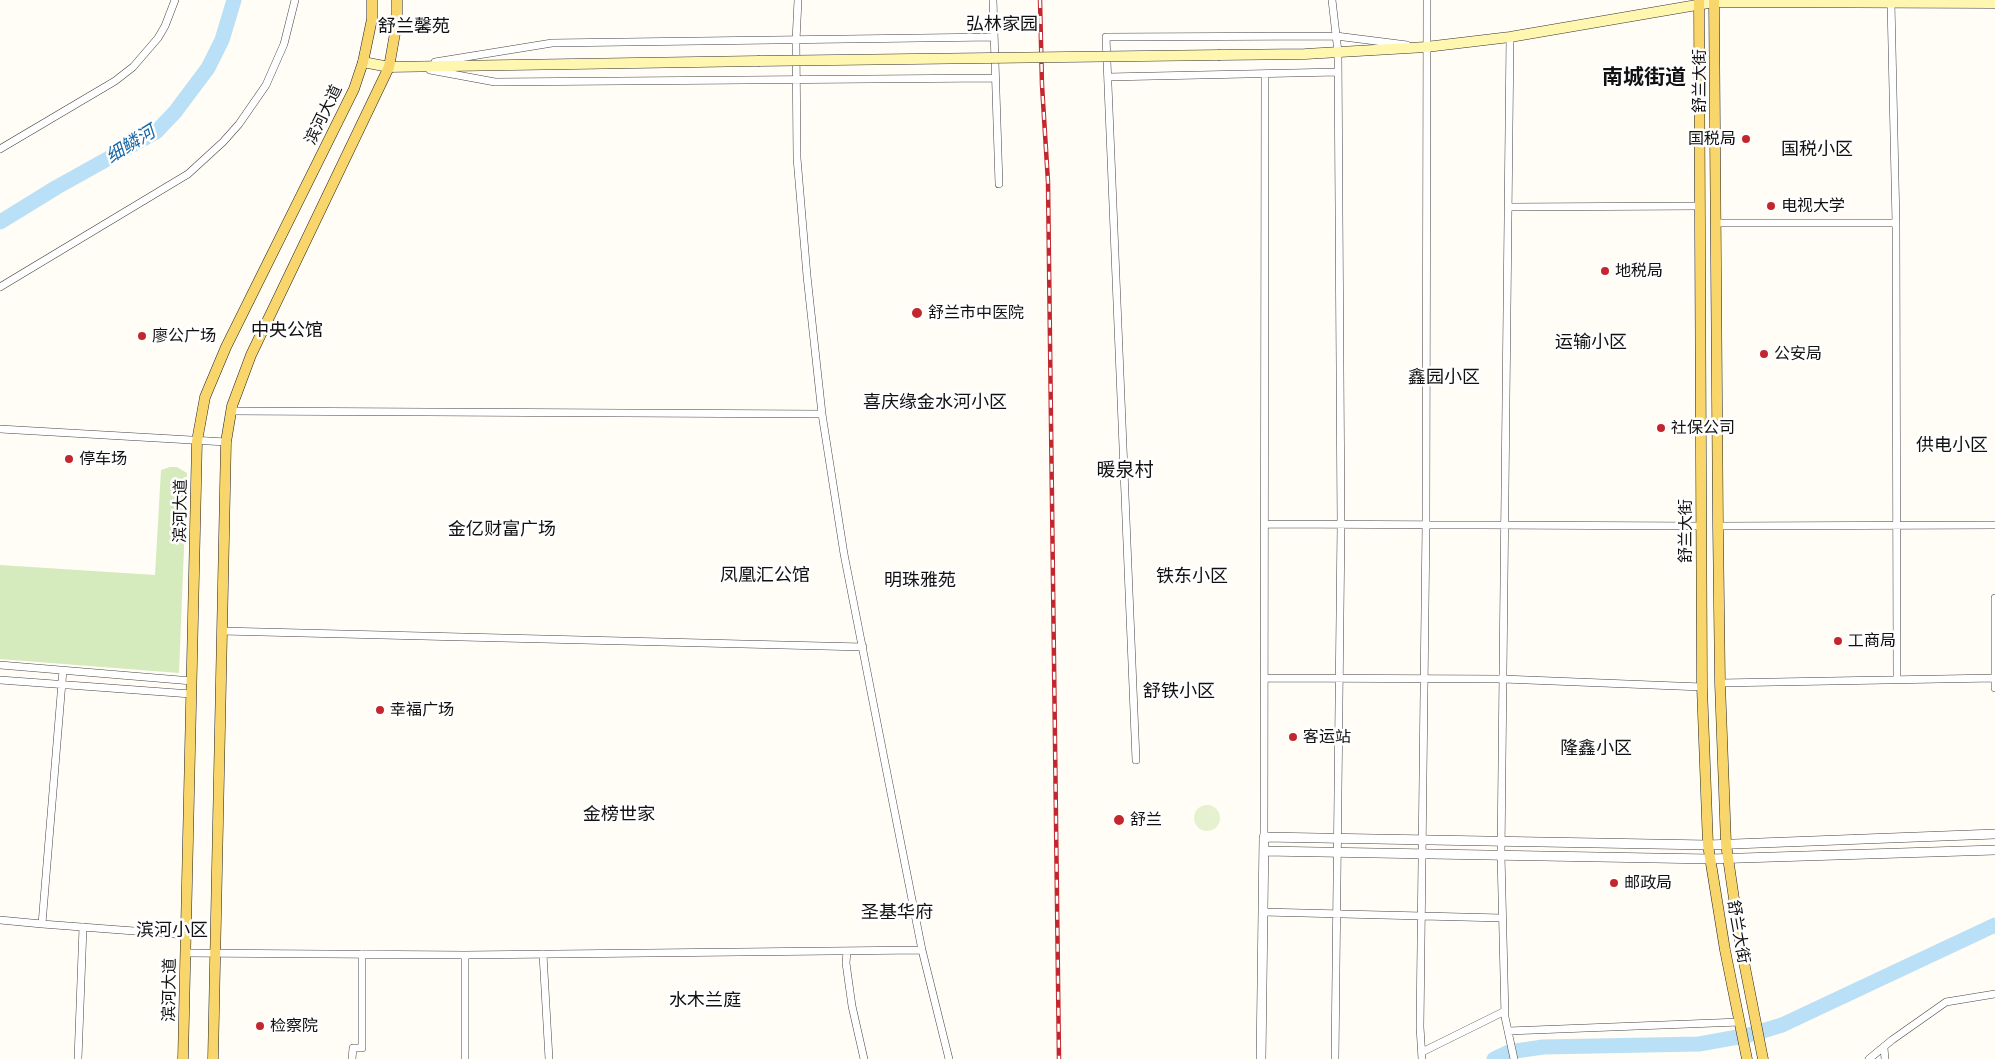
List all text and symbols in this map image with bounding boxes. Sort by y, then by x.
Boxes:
district label: 弘林家园 [966,14,1038,36]
district label: 舒兰馨苑 [378,16,450,38]
street label: 舒兰大街 [1690,49,1710,113]
district label: 南城街道 [1602,65,1686,91]
street label: 滨河大道 [301,82,347,148]
water label: 细鳞河 [102,122,160,168]
place label: 国税局 [1688,129,1736,149]
marker: 国税局 [1740,133,1752,145]
district label: 国税小区 [1781,139,1853,161]
place label: 电视大学 [1781,196,1845,216]
marker: 电视大学 [1765,200,1777,212]
place label: 地税局 [1615,261,1663,281]
marker: 地税局 [1599,265,1611,277]
place label: 舒兰市中医院 [928,303,1024,323]
marker: 舒兰市中医院 [910,306,924,320]
district label: 中央公馆 [251,320,323,342]
place label: 廖公广场 [152,326,216,346]
marker: 廖公广场 [136,330,148,342]
district label: 运输小区 [1555,332,1627,354]
place label: 公安局 [1774,344,1822,364]
marker: 公安局 [1758,348,1770,360]
district label: 鑫园小区 [1408,367,1480,389]
district label: 喜庆缘金水河小区 [863,392,1007,414]
place label: 社保公司 [1671,418,1735,438]
marker: 社保公司 [1655,422,1667,434]
district label: 供电小区 [1916,435,1988,457]
place label: 停车场 [79,449,127,469]
marker: 停车场 [63,453,75,465]
district label: 暖泉村 [1097,460,1153,482]
street label: 滨河大道 [171,479,191,543]
street label: 舒兰大街 [1676,499,1696,563]
district label: 金亿财富广场 [448,519,556,541]
district label: 凤凰汇公馆 [720,565,810,587]
district label: 铁东小区 [1156,566,1228,588]
district label: 明珠雅苑 [884,570,956,592]
place label: 工商局 [1848,631,1896,651]
marker: 工商局 [1832,635,1844,647]
district label: 舒铁小区 [1143,681,1215,703]
place label: 幸福广场 [390,700,454,720]
marker: 幸福广场 [374,704,386,716]
place label: 客运站 [1303,727,1351,747]
marker: 客运站 [1287,731,1299,743]
district label: 隆鑫小区 [1560,738,1632,760]
district label: 金榜世家 [583,804,655,826]
place label: 舒兰 [1130,810,1162,830]
marker: 舒兰 [1112,813,1126,827]
place label: 邮政局 [1624,873,1672,893]
marker: 邮政局 [1608,877,1620,889]
street label: 舒兰大街 [1723,899,1753,965]
district label: 圣基华府 [861,902,933,924]
district label: 滨河小区 [136,920,208,942]
street label: 滨河大道 [160,958,180,1022]
district label: 水木兰庭 [669,990,741,1012]
place label: 检察院 [270,1016,318,1036]
marker: 检察院 [254,1020,266,1032]

